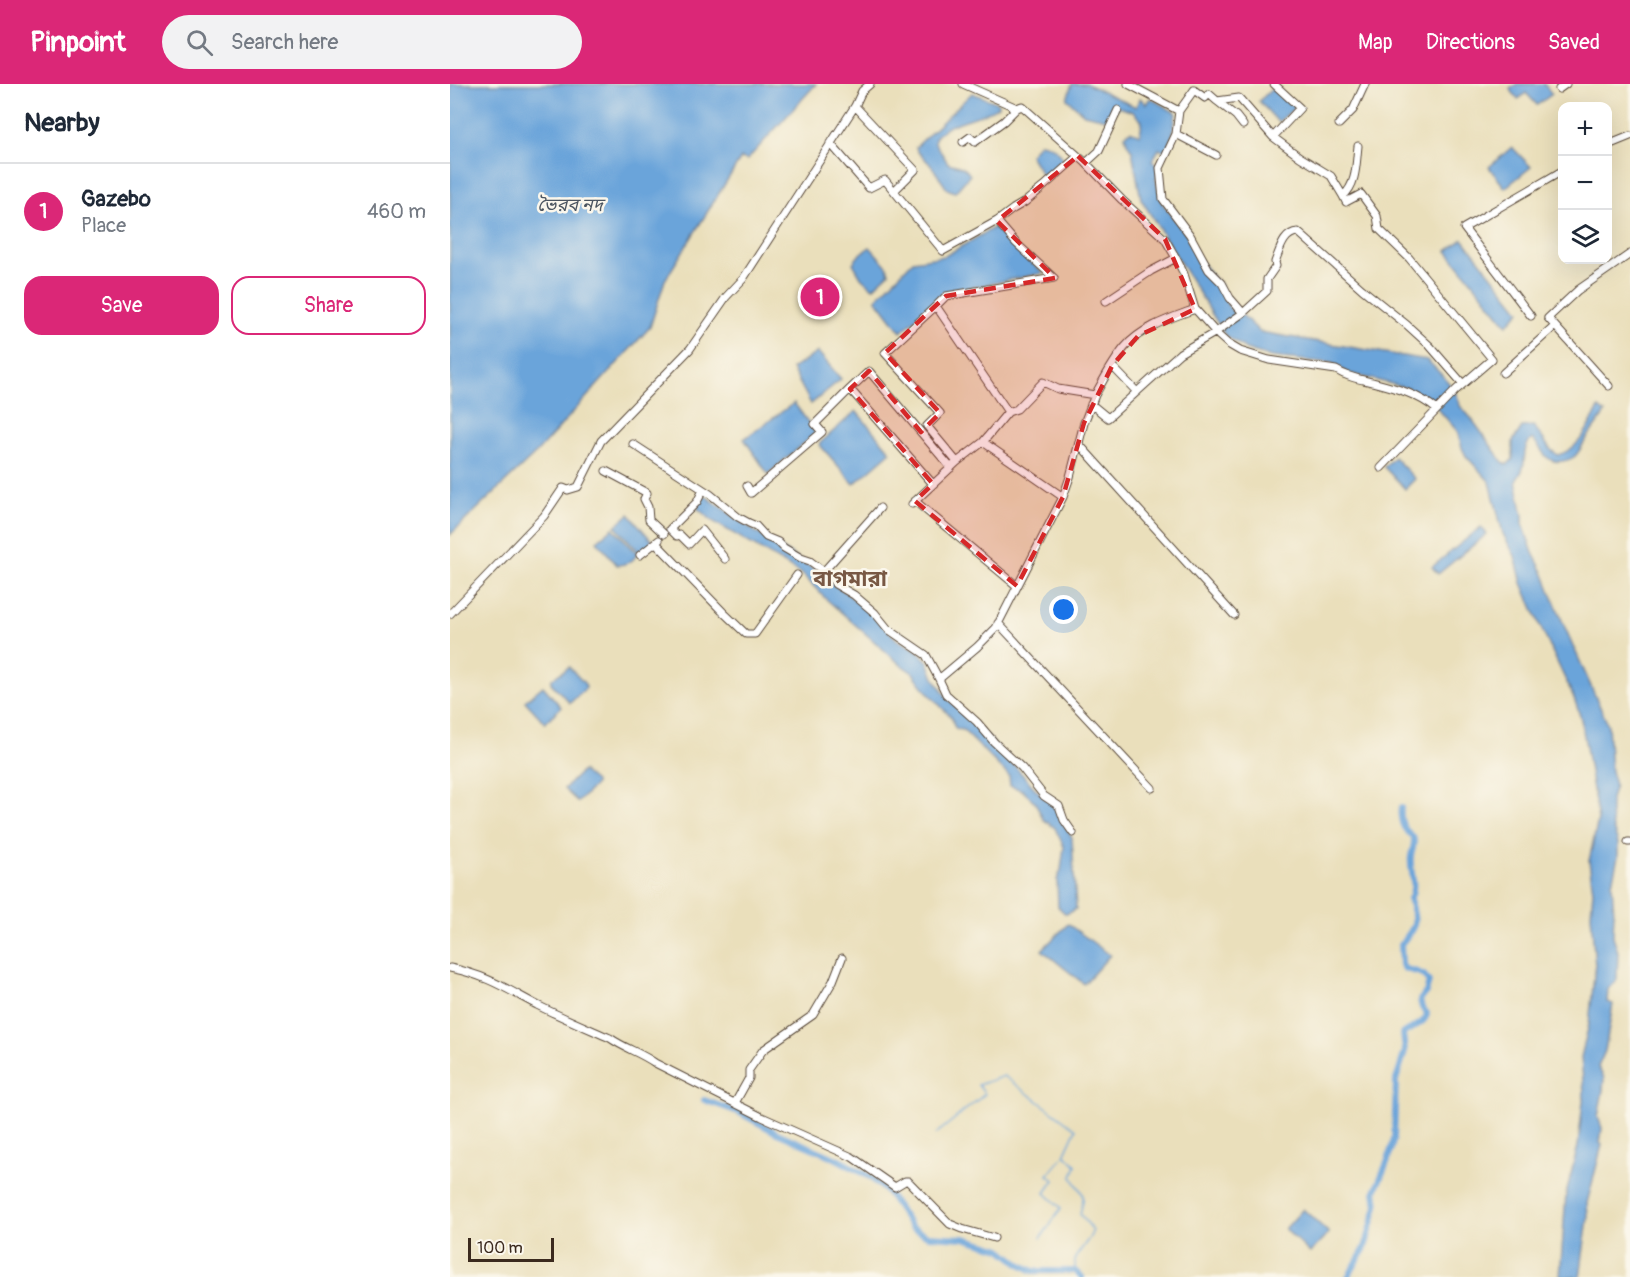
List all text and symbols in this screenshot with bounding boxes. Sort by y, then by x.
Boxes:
search box [162,15,582,69]
text: Pinpoint [30,25,126,60]
icon: search [183,26,216,59]
text: Search here [231,28,338,56]
text: Map [1358,29,1393,56]
text: Directions [1426,29,1515,56]
text: Saved [1548,29,1600,56]
map controls [1558,102,1612,264]
button: + [1558,102,1612,156]
text: Nearby [24,107,100,139]
button: − [1558,156,1612,210]
text: Gazebo [81,185,151,213]
water label: ভৈরব নদ [537,194,606,217]
text: 1 [40,199,47,224]
text: 460 m [367,199,426,224]
button: layers [1558,210,1612,264]
text: Place [81,213,126,238]
pin: 1 [800,274,839,320]
button: Save [24,276,219,335]
button: Share [231,276,426,335]
district label: বাগমারা [812,565,888,593]
your location [1049,595,1078,624]
scale bar [468,1235,554,1262]
text: 100 m [477,1238,523,1258]

